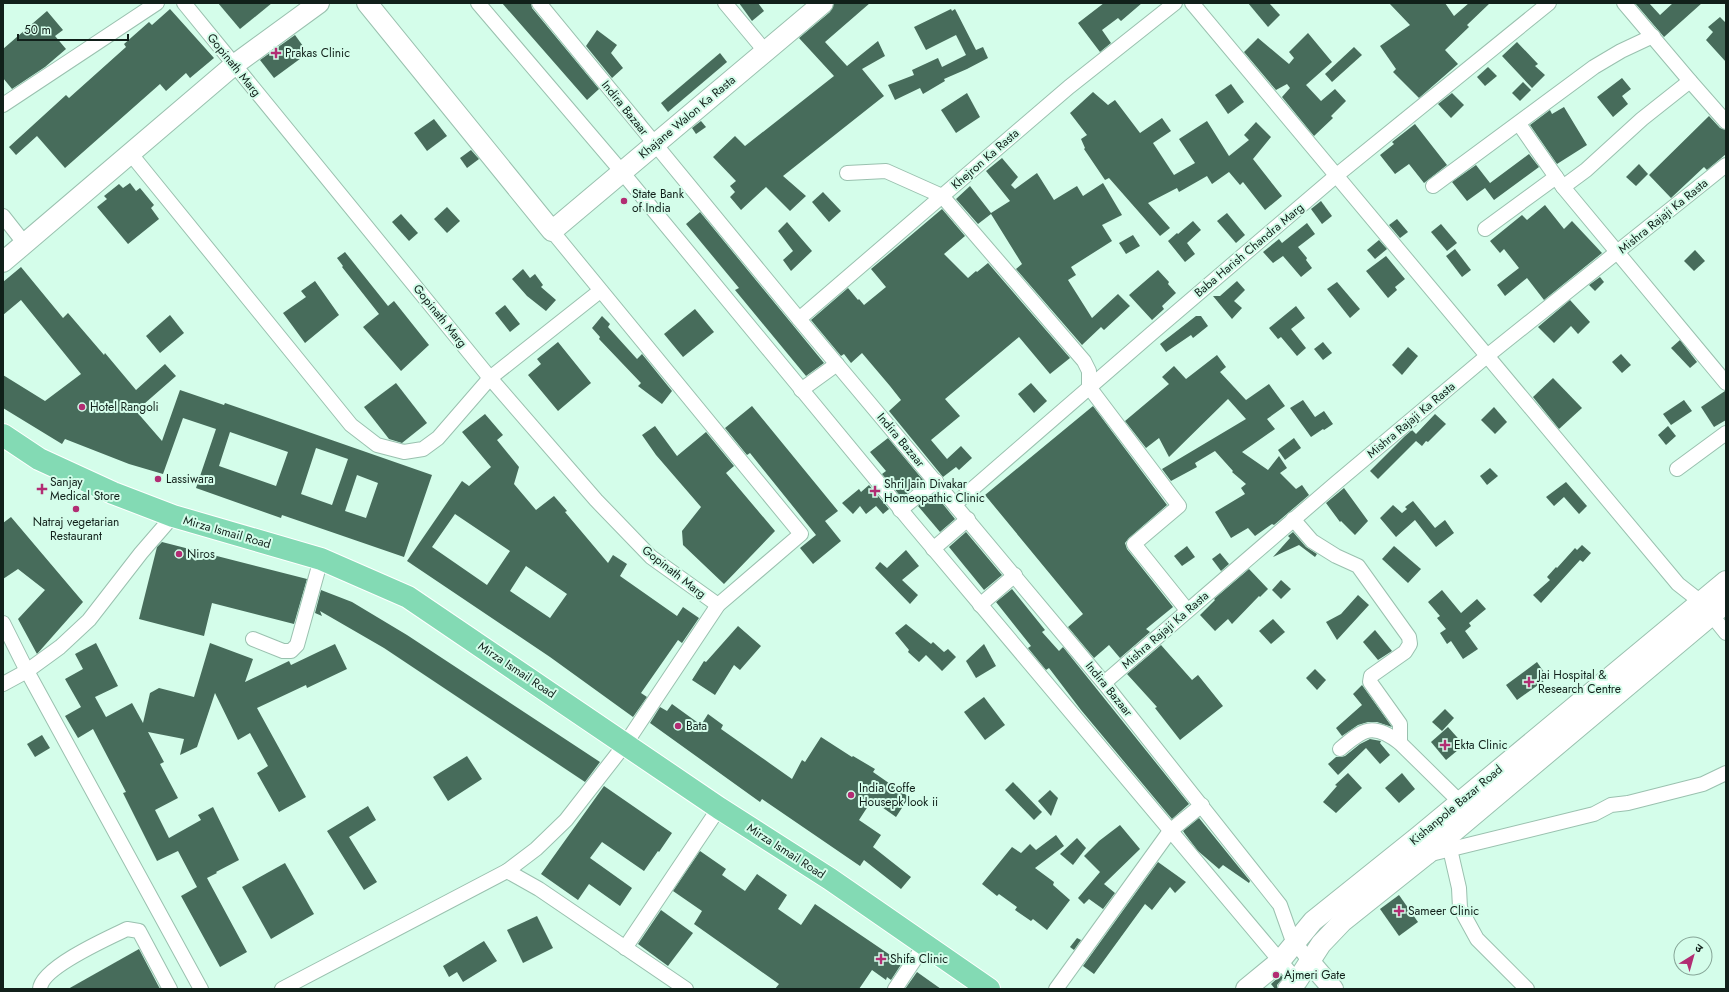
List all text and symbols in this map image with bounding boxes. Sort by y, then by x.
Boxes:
scale bar [18,16,128,42]
text: 50 m [24,21,51,39]
street label: Gopinath Marg [203,29,265,101]
place label: Prakas Clinic [285,44,350,62]
marker: Prakas Clinic [270,47,282,59]
street label: Khajane Walon Ka Rasta [635,71,739,163]
street label: Indira Bazaar [597,77,653,140]
street label: Khejron Ka Rasta [947,124,1023,194]
street label: Mishra Rajaji Ka Rasta [1614,174,1712,258]
place label: State Bank of India [632,185,685,217]
marker: State Bank of India [619,196,629,206]
street label: Baba Harish Chandra Marg [1190,199,1308,301]
street label: Gopinath Marg [409,280,471,352]
street label: Mishra Rajaji Ka Rasta [1363,377,1459,462]
place label: Hotel Rangoli [90,398,159,416]
marker: Hotel Rangoli [77,402,87,412]
street label: Indira Bazaar [873,409,930,472]
place label: Lassiwara [166,470,214,488]
place label: Sanjay Medical Store [50,473,120,505]
marker: Lassiwara [153,474,163,484]
place label: Shri Jain Divakar Homeopathic Clinic [884,475,985,507]
marker: Sanjay Medical Store [37,484,47,494]
marker: Shri Jain Divakar Homeopathic Clinic [869,485,881,497]
marker: Natraj vegetarian Restaurant [71,504,81,514]
street label: Mirza Ismail Road [181,511,273,553]
place label: Natraj vegetarian Restaurant [33,513,119,545]
street label: Gopinath Marg [638,541,710,603]
place label: Niros [187,545,215,563]
marker: Niros [174,549,184,559]
street label: Mishra Rajaji Ka Rasta [1117,587,1213,673]
street label: Mirza Ismail Road [474,637,560,703]
street label: Indira Bazaar [1081,658,1137,721]
place label: Jai Hospital & Research Centre [1536,666,1621,698]
marker: Jai Hospital & Research Centre [1523,676,1535,688]
place label: Bata [686,717,707,735]
marker: Bata [673,721,683,731]
place label: Ekta Clinic [1454,736,1508,754]
marker: Ekta Clinic [1439,739,1451,751]
street label: Kishanpole Bazar Road [1406,761,1506,849]
place label: India Coffe Housepk look ii [859,779,938,811]
marker: India Coffe Housepk look ii [846,790,856,800]
street label: Mirza Ismail Road [743,819,829,883]
place label: Sameer Clinic [1408,902,1479,920]
marker: Sameer Clinic [1393,905,1405,917]
north arrow [1673,936,1713,976]
text: उ [1692,940,1707,957]
place label: Shifa Clinic [890,950,948,968]
marker: Shifa Clinic [875,953,887,965]
place label: Ajmeri Gate [1284,966,1345,984]
marker: Ajmeri Gate [1271,970,1281,980]

